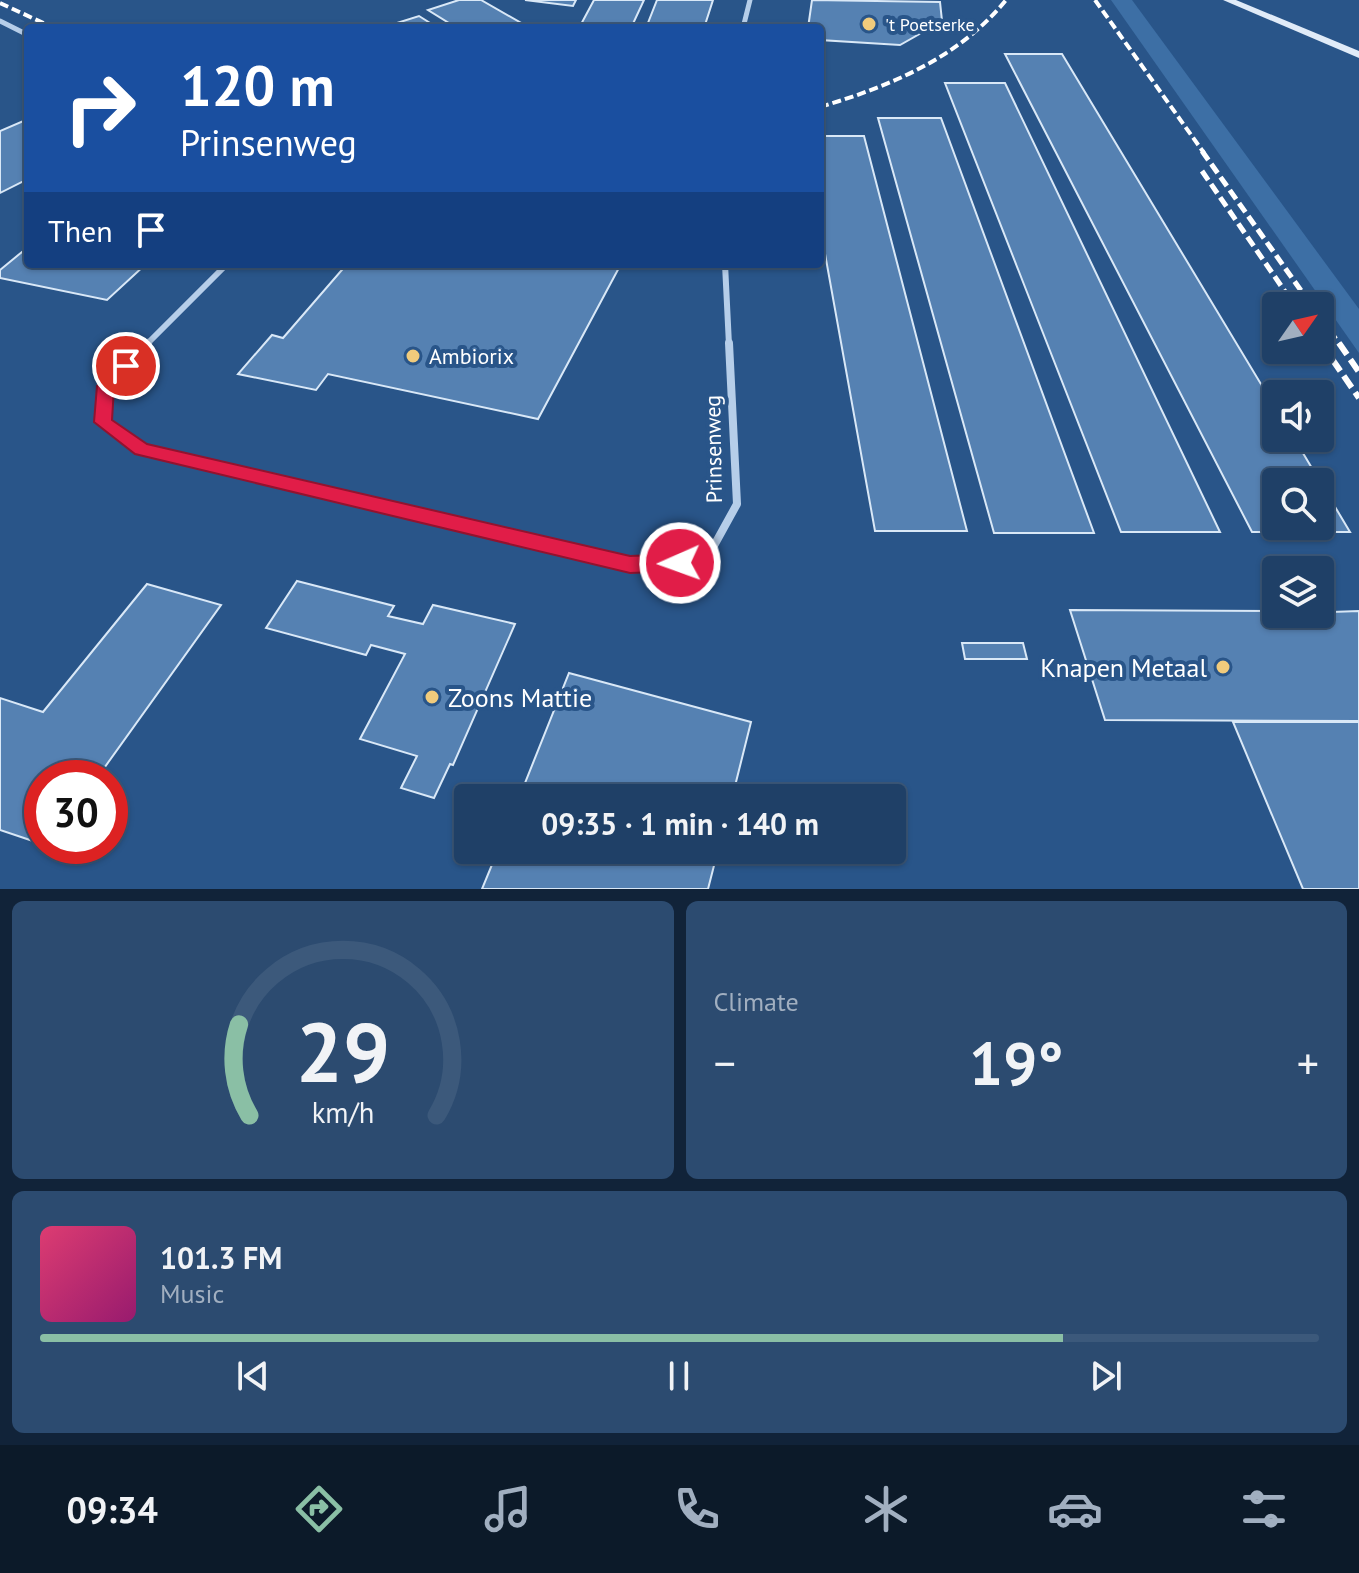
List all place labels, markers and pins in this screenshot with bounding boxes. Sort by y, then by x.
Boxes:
place label: 't Poetserke [885,13,975,36]
marker: 't Poetserke [860,15,878,33]
pin [92,332,160,400]
place label: Ambiorix [429,342,514,370]
marker: Ambiorix [404,347,422,365]
place label: Knapen Metaal [1040,651,1207,684]
marker: Knapen Metaal [1214,658,1232,676]
place label: Zoons Mattie [448,681,592,714]
marker: Zoons Mattie [423,688,441,706]

